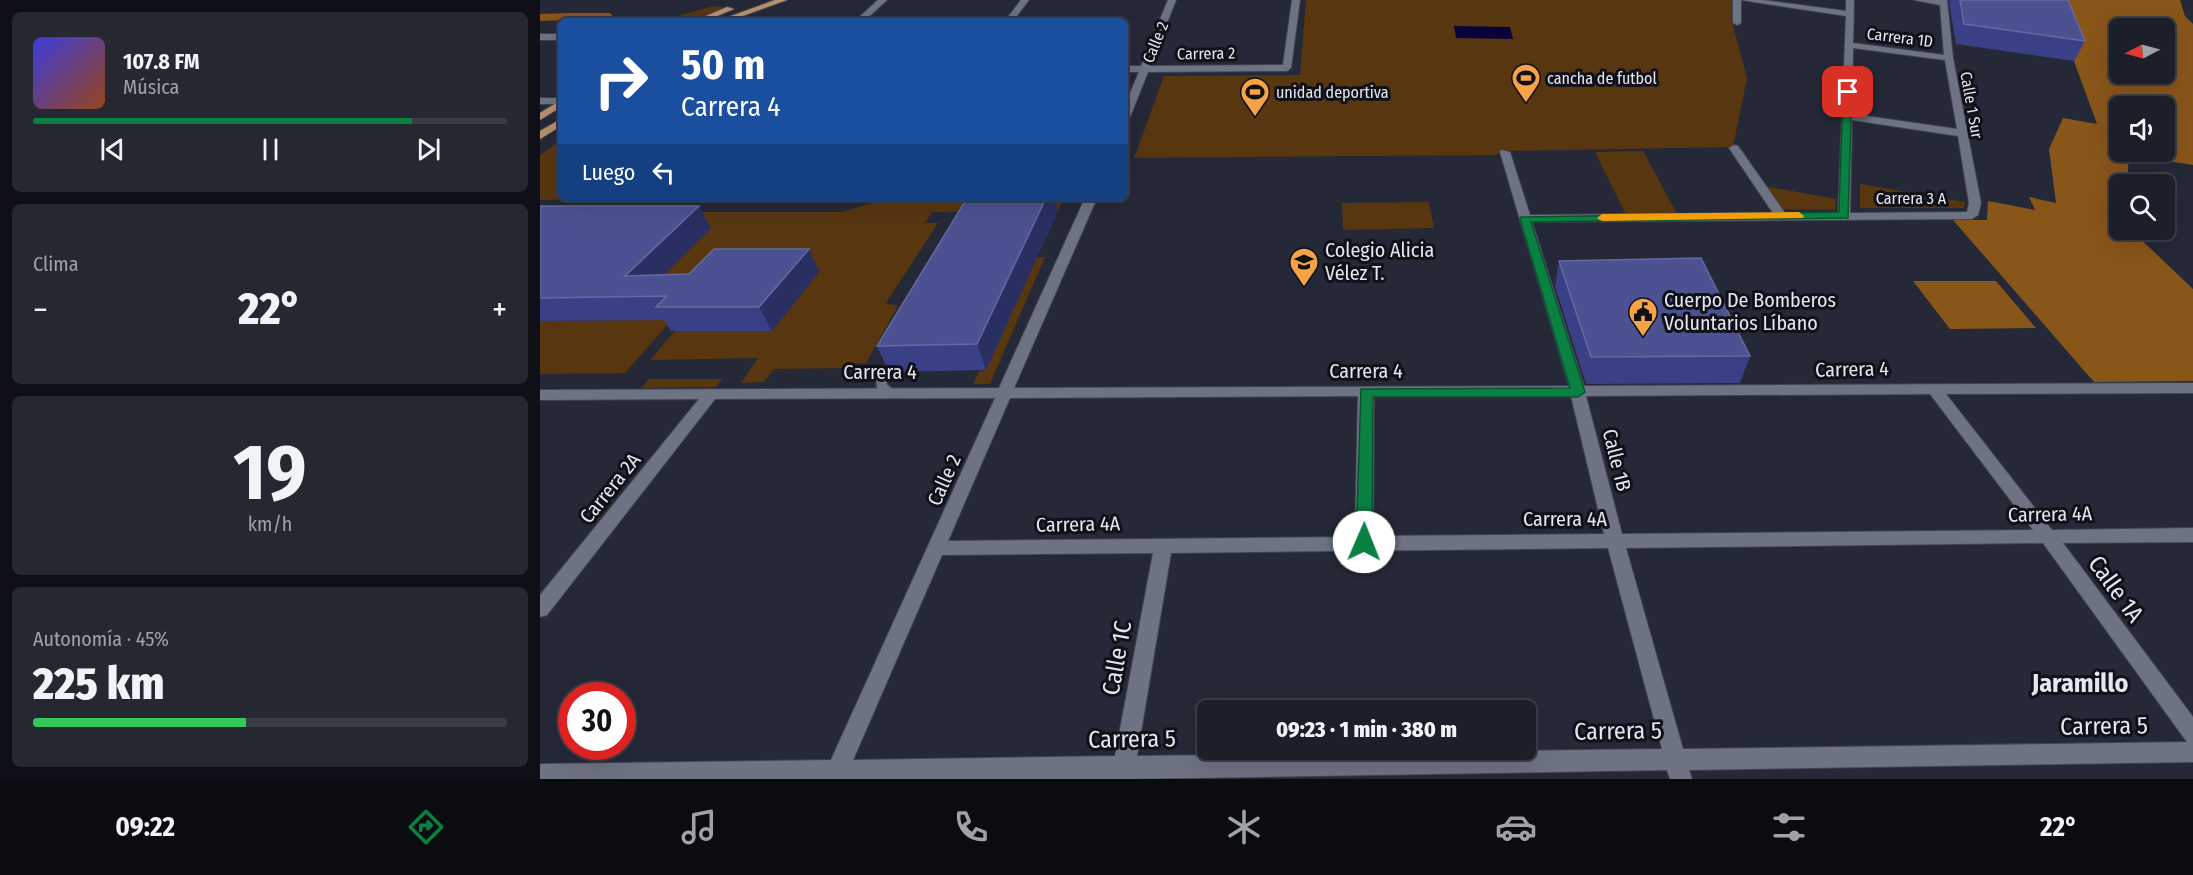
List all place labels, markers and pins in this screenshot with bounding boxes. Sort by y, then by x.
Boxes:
sports icon: cancha de futbol [1510,62,1542,104]
pin [1822,66,1873,117]
place label: cancha de futbol [1547,69,1657,88]
sports icon: unidad deportiva [1239,76,1271,118]
place label: unidad deportiva [1276,83,1389,102]
place label: Colegio Alicia Vélez T. [1325,238,1434,285]
school or university icon: Colegio Alicia Vélez T. [1288,246,1320,288]
place label: Cuerpo De Bomberos Voluntarios Líbano [1664,288,1836,335]
public building icon: Cuerpo De Bomberos Voluntarios Líbano [1627,296,1659,338]

